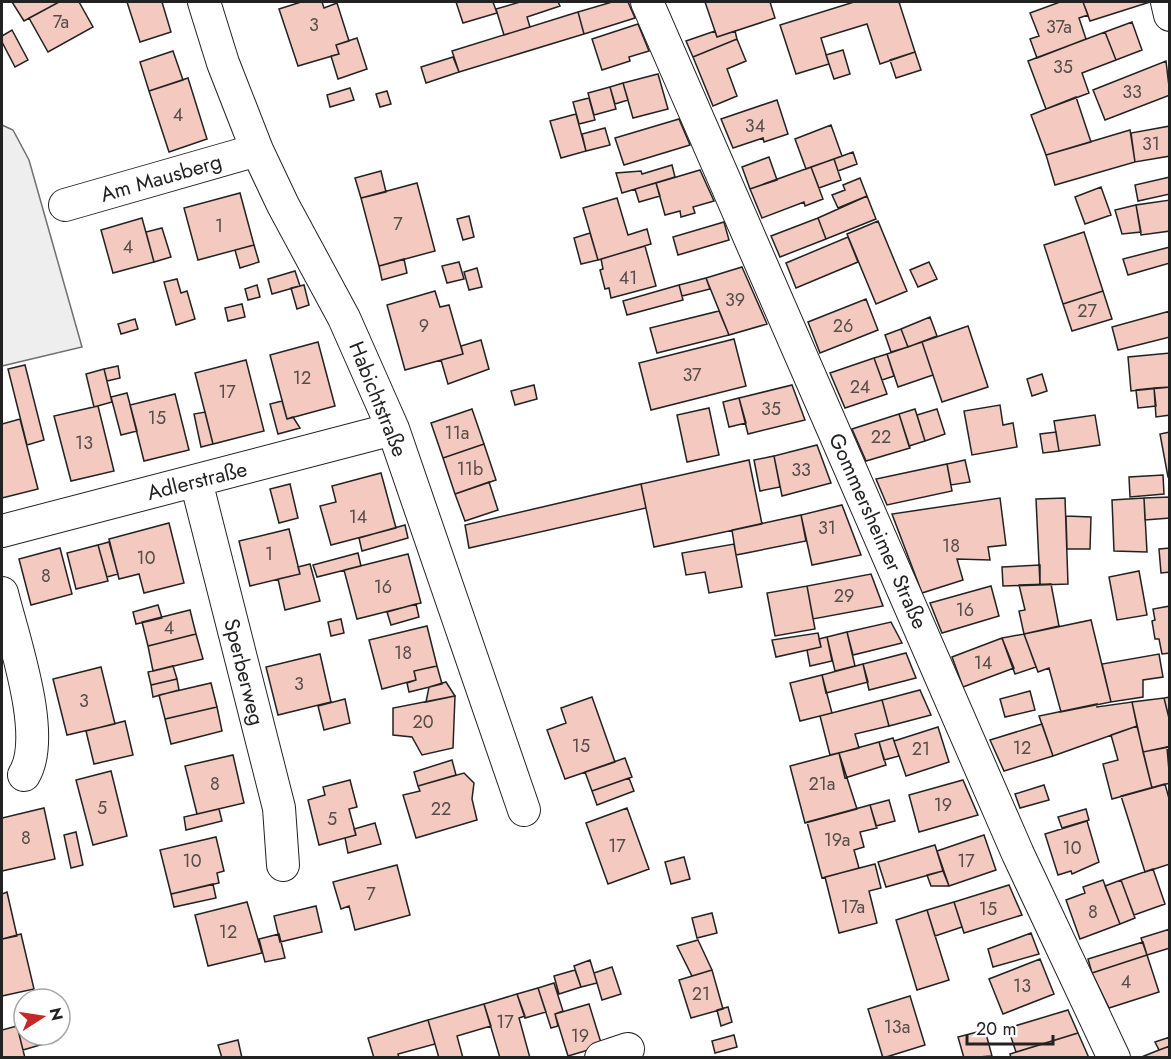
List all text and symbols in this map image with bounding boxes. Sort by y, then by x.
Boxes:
house number: 7a [53,9,69,35]
house number: 3 [309,12,319,38]
house number: 37a [1046,14,1072,40]
house number: 35 [1053,54,1073,80]
house number: 33 [1122,79,1142,105]
house number: 4 [173,102,183,128]
house number: 34 [745,113,765,139]
house number: 31 [1142,131,1160,157]
street label: Am Mausberg [97,146,225,210]
house number: 7 [393,211,403,237]
house number: 1 [215,213,223,239]
house number: 4 [123,234,133,260]
house number: 41 [619,265,637,291]
house number: 39 [725,287,745,313]
house number: 27 [1077,298,1097,324]
house number: 9 [419,313,429,339]
house number: 26 [833,313,853,339]
street label: Habichtstraße [341,337,415,461]
house number: 37 [682,362,702,388]
house number: 12 [293,365,311,391]
house number: 24 [850,374,870,400]
house number: 17 [218,379,236,405]
house number: 35 [761,396,781,422]
house number: 15 [148,405,166,431]
house number: 11a [445,420,469,446]
house number: 22 [871,424,891,450]
street label: Gommersheimer Straße [821,428,935,634]
house number: 13 [75,430,93,456]
street label: Adlerstraße [144,454,250,508]
house number: 11b [457,456,483,482]
house number: 33 [791,457,811,483]
house number: 14 [349,504,367,530]
house number: 31 [818,515,836,541]
house number: 18 [942,533,960,559]
house number: 1 [265,541,273,567]
house number: 10 [137,545,156,571]
house number: 8 [41,563,51,589]
house number: 16 [374,574,392,600]
house number: 29 [834,583,854,609]
house number: 16 [956,597,974,623]
house number: 4 [164,615,174,641]
street label: Sperberweg [216,616,272,728]
house number: 18 [394,640,412,666]
house number: 14 [974,650,992,676]
house number: 3 [294,671,304,697]
house number: 3 [79,688,89,714]
house number: 20 [412,709,434,735]
house number: 15 [572,733,590,759]
house number: 12 [1013,735,1031,761]
house number: 21 [912,736,930,762]
house number: 8 [210,771,220,797]
house number: 21a [809,771,836,797]
house number: 19 [934,792,952,818]
house number: 5 [97,795,107,821]
house number: 22 [431,796,451,822]
house number: 5 [327,806,337,832]
house number: 8 [21,825,31,851]
house number: 19a [824,827,850,853]
house number: 17 [608,833,626,859]
house number: 10 [1063,835,1082,861]
house number: 10 [183,848,202,874]
house number: 17 [957,848,975,874]
house number: 7 [366,881,376,907]
house number: 17a [841,894,865,920]
house number: 15 [979,896,997,922]
house number: 8 [1088,899,1098,925]
house number: 12 [219,919,237,945]
house number: 4 [1121,969,1131,995]
house number: 13 [1013,973,1031,999]
house number: 21 [692,981,710,1007]
north arrow [12,987,72,1047]
text: N [44,1005,69,1023]
scale bar [967,1008,1052,1046]
house number: 17 [496,1009,514,1035]
house number: 13a [884,1014,910,1040]
text: 20 m [976,1016,1016,1042]
house number: 19 [571,1023,589,1049]

